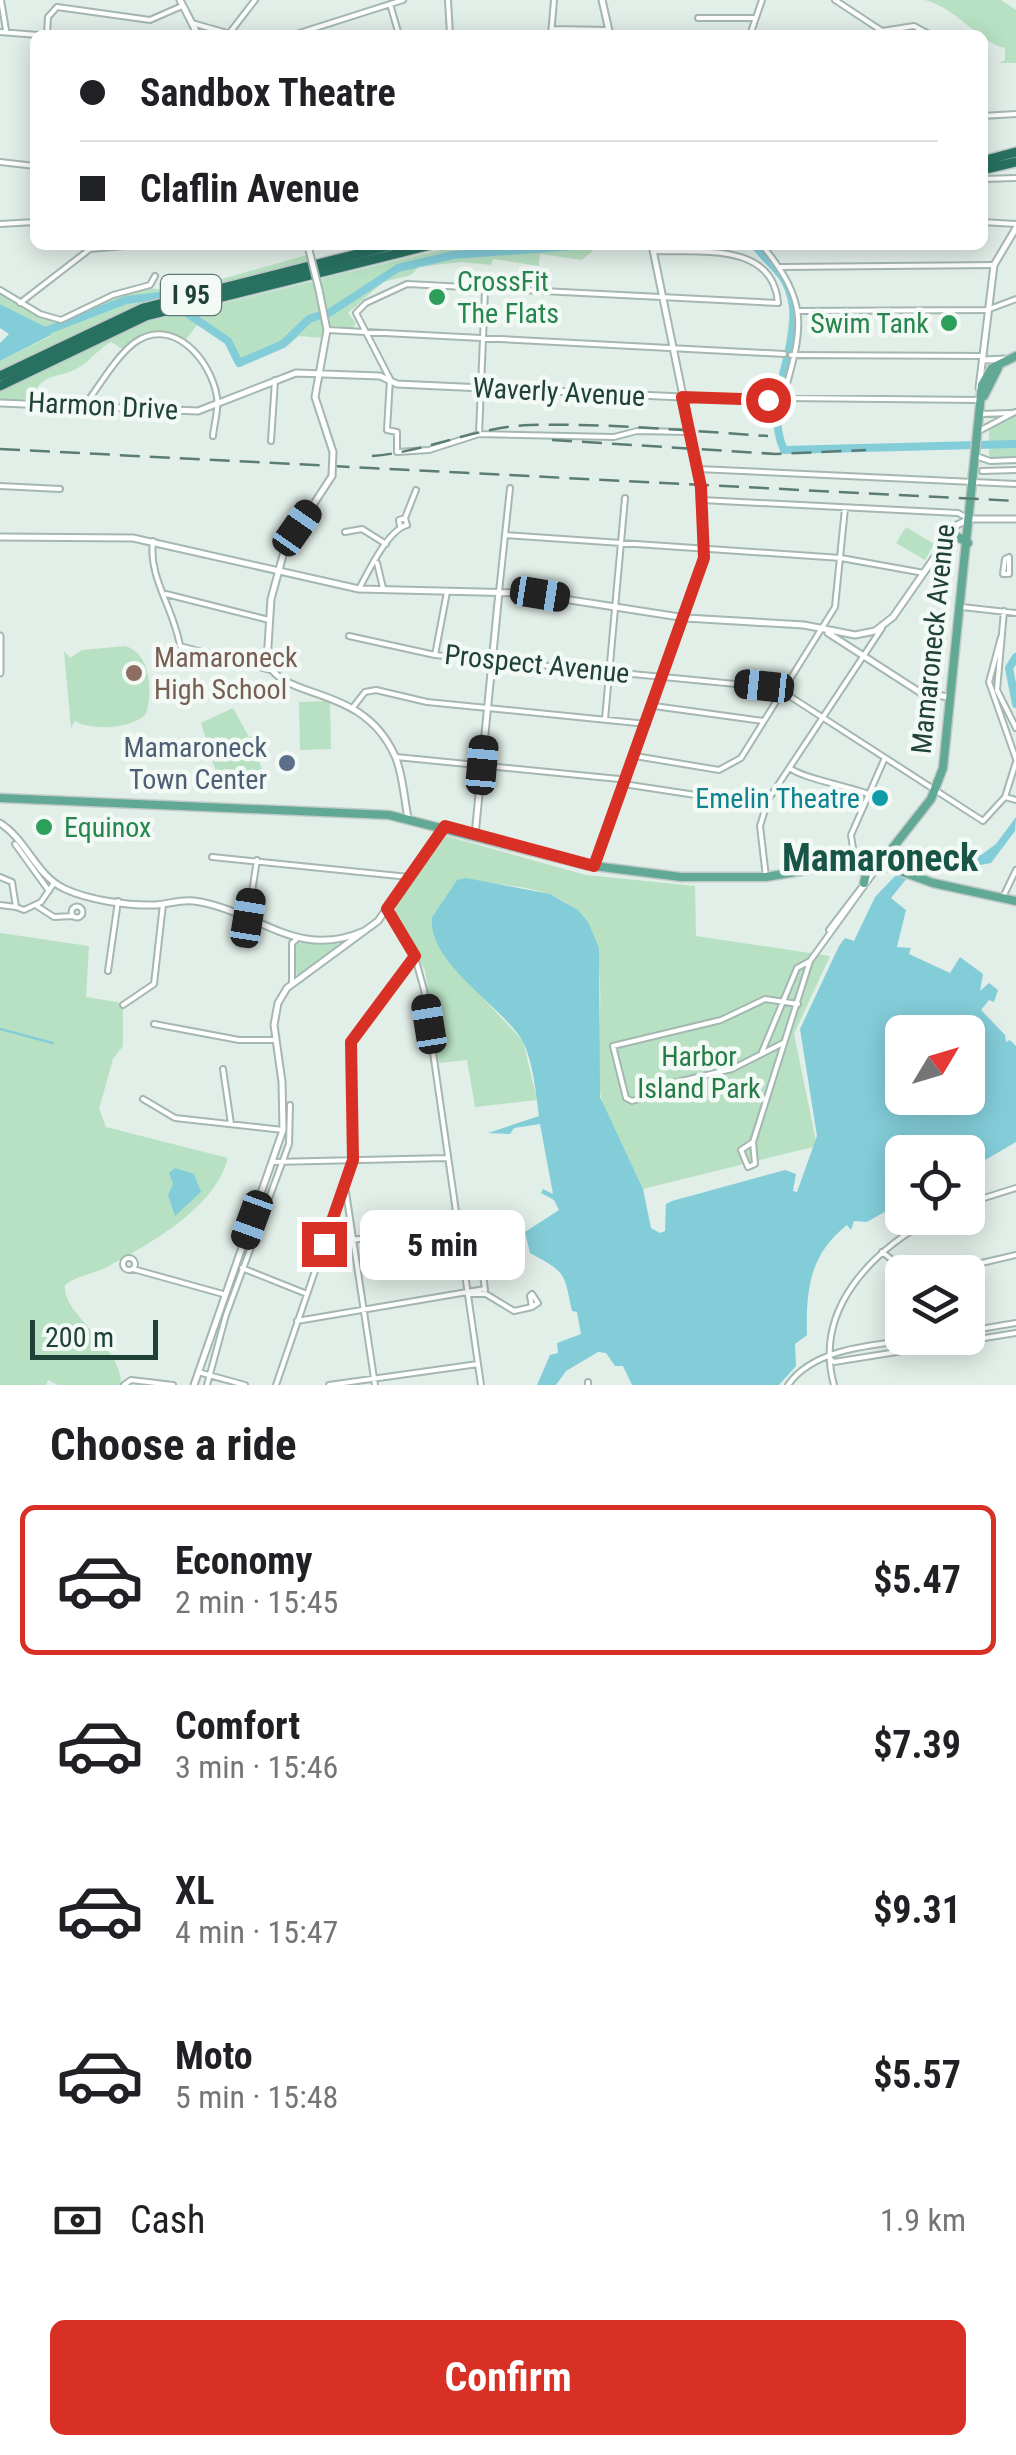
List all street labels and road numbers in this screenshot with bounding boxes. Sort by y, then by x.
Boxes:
road number: I 95 [161,275,221,315]
street label: Waverly Avenue [472,371,646,413]
street label: Harmon Drive [27,386,179,426]
street label: Mamaroneck Avenue [905,523,961,755]
street label: Prospect Avenue [443,638,631,690]

